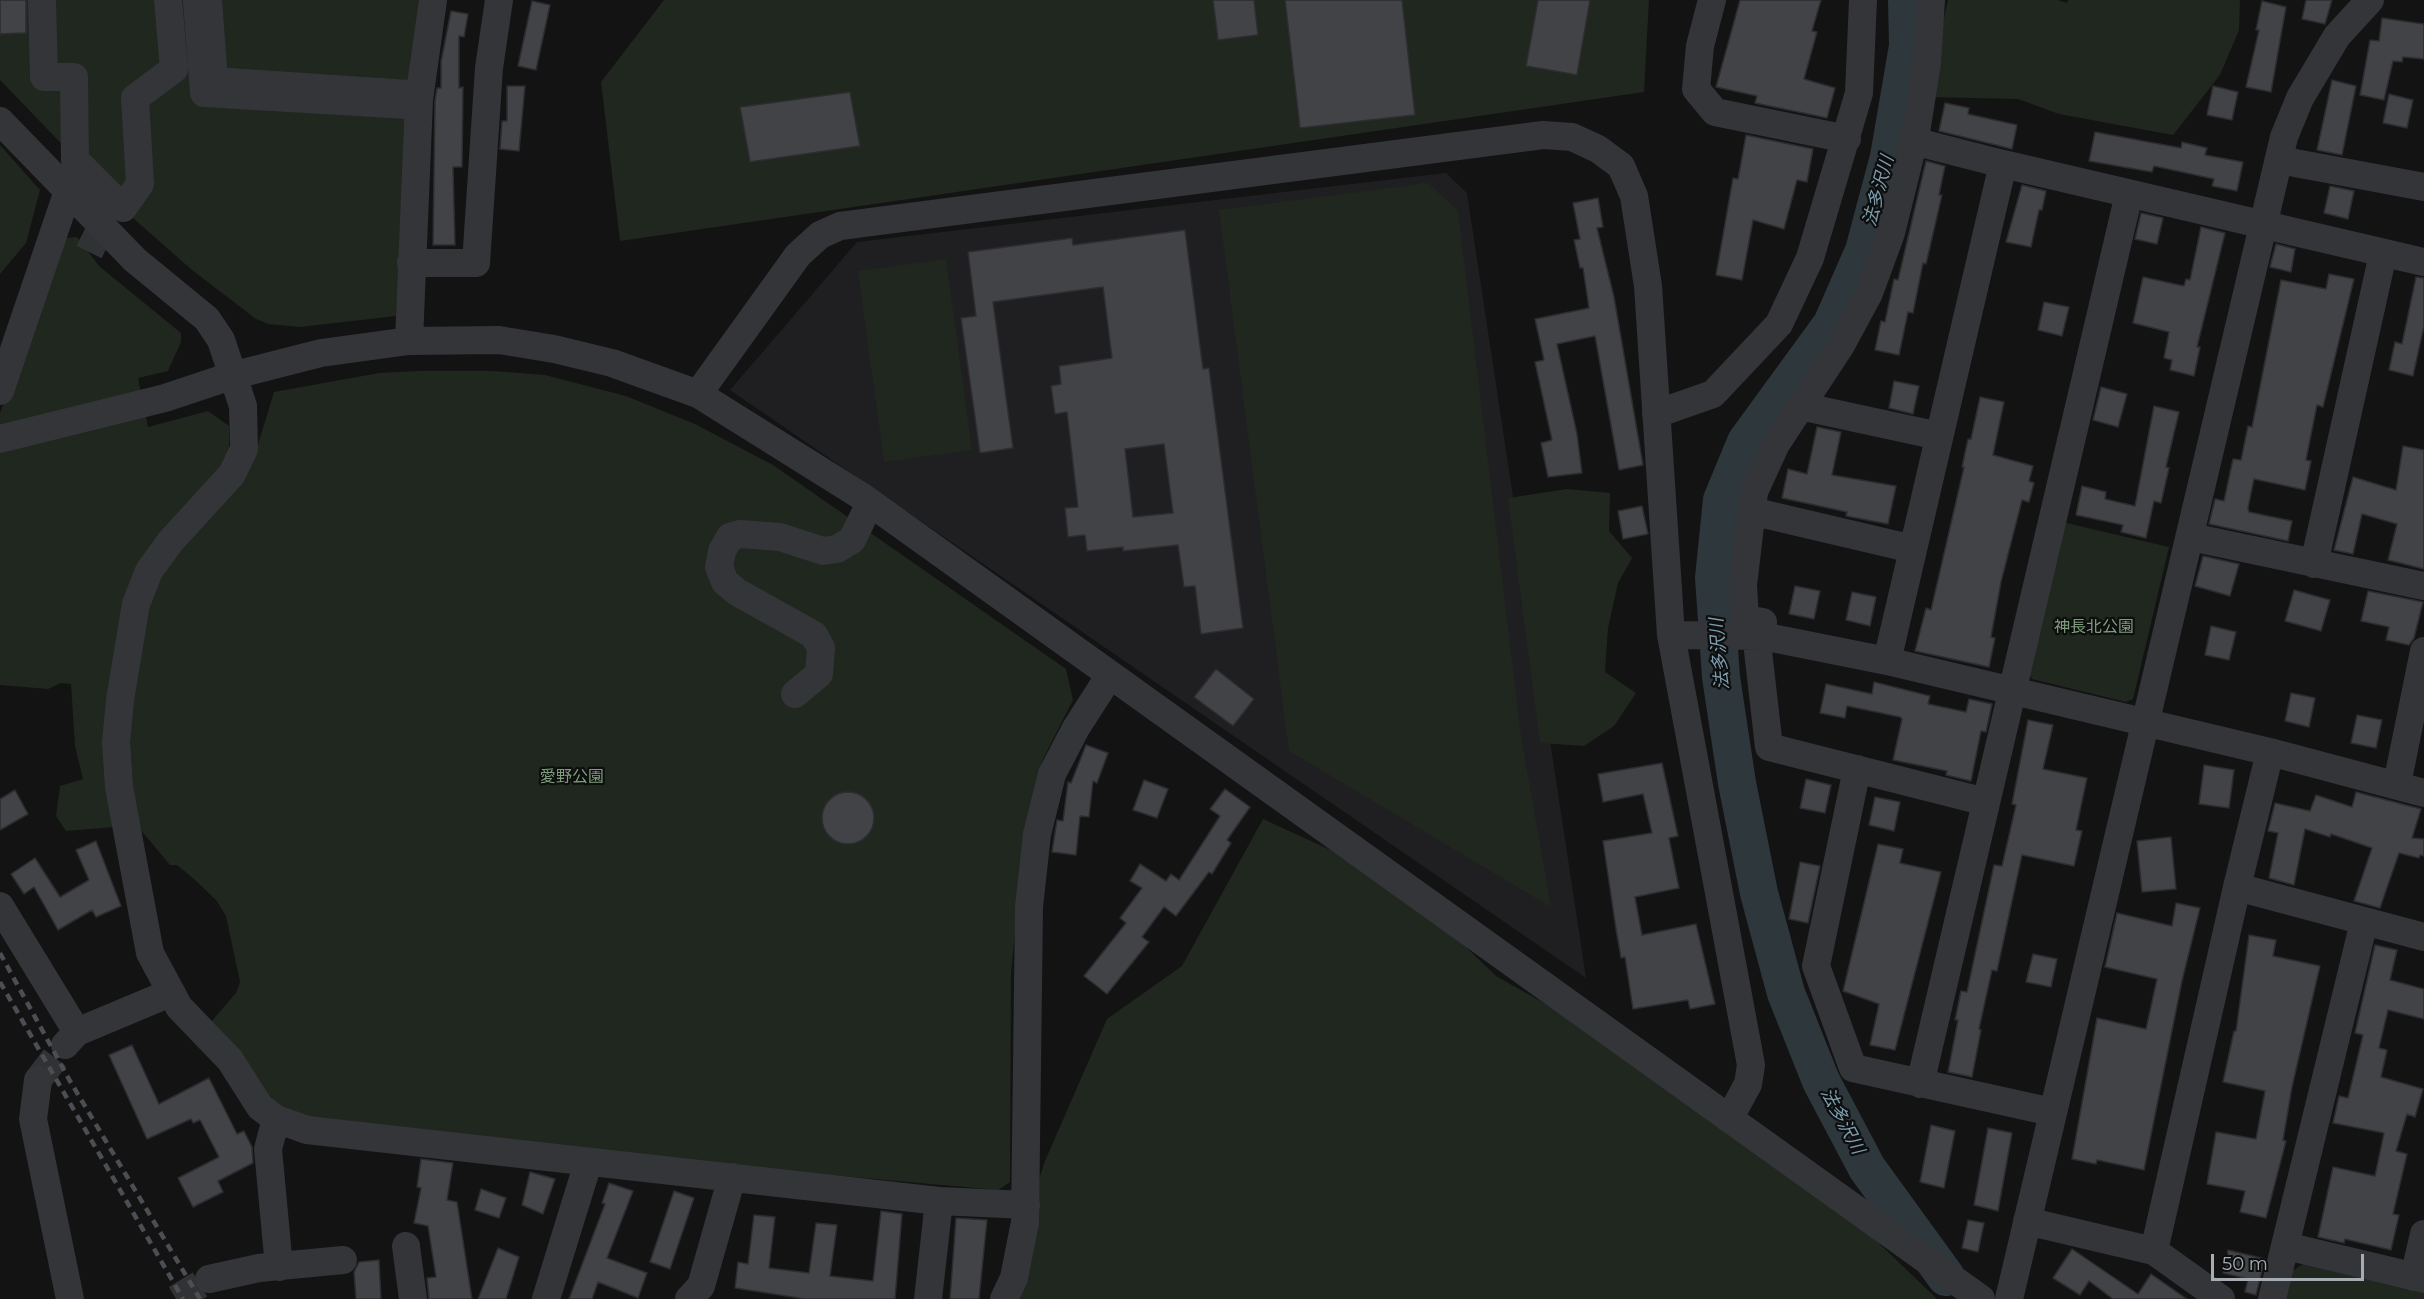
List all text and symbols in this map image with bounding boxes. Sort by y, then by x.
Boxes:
water label: 法多沢川 [1859,153,1899,229]
water label: 法多沢川 [1706,617,1734,691]
park label: 神長北公園 [2054,617,2134,637]
park label: 愛野公園 [540,767,604,787]
water label: 法多沢川 [1816,1084,1868,1158]
scale bar [2214,1242,2367,1280]
text: 50 m [2222,1253,2268,1275]

